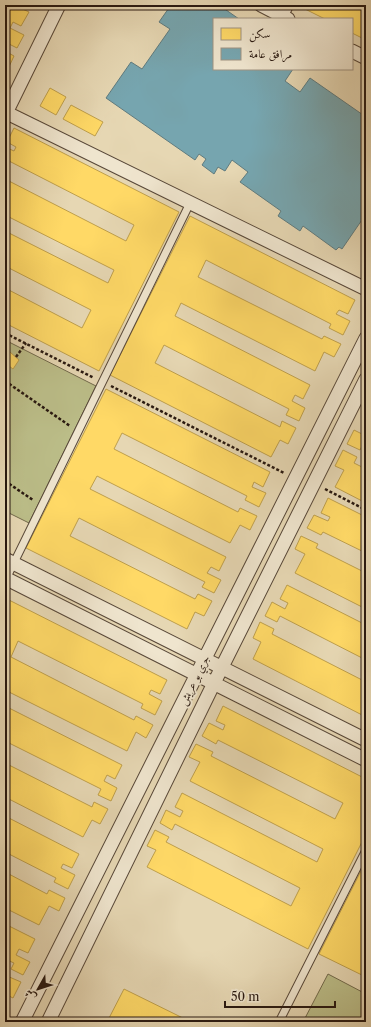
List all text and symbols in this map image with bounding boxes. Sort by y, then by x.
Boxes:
legend [213,18,353,70]
text: سكن [249,26,270,43]
text: مرافق عامة [249,46,292,63]
street label: جري بو عريش [175,653,214,708]
north arrow [18,969,58,1009]
scale bar [225,983,335,1009]
text: ش [21,987,39,1004]
text: 50 m [231,989,260,1004]

